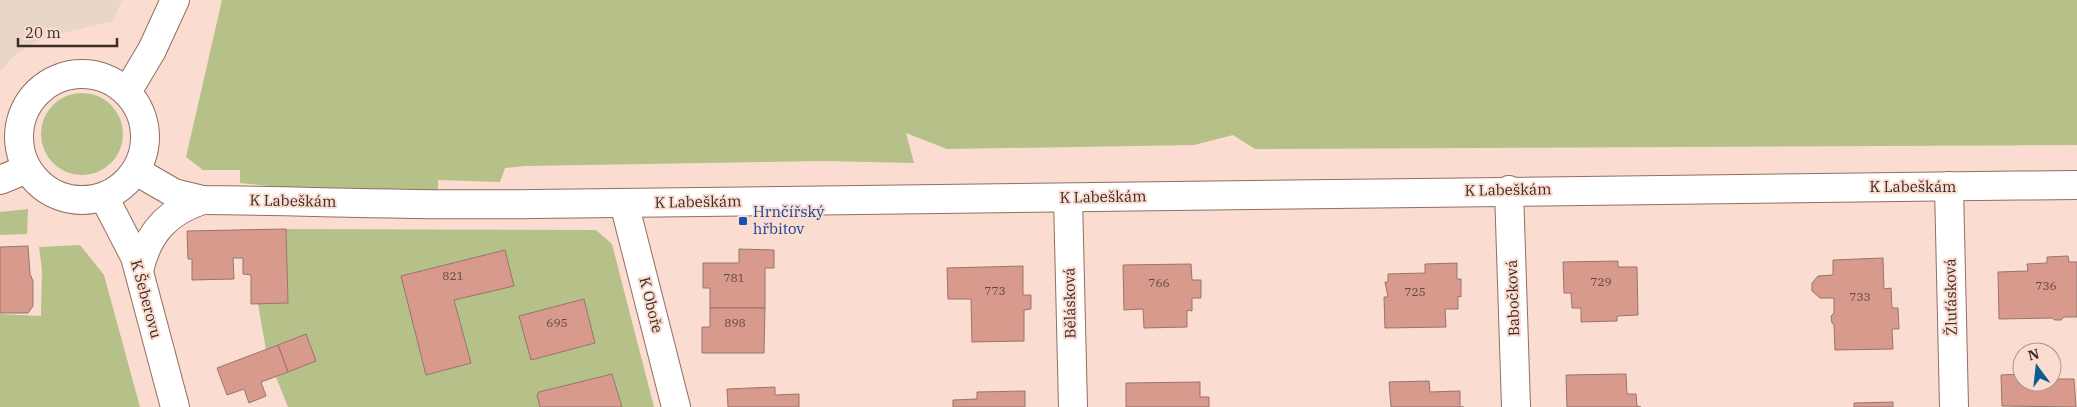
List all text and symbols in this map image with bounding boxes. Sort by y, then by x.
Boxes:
scale bar [18,15,116,47]
text: 20 m [25,23,61,42]
street label: K Labeškám [1870,177,1956,196]
street label: K Labeškám [1464,179,1552,200]
street label: K Labeškám [1059,186,1147,207]
street label: K Labeškám [249,190,337,211]
street label: K Labeškám [654,191,742,212]
place label: Hrnčířský hřbitov [753,202,824,238]
marker: Hrnčířský hřbitov [737,215,749,227]
street label: K Šeberovu [127,258,166,340]
street label: Žluťásková [1940,258,1961,336]
street label: Babočková [1502,259,1523,337]
street label: Bělásková [1059,267,1080,339]
house number: 821 [442,268,464,283]
house number: 781 [723,270,745,285]
house number: 729 [1590,274,1612,289]
street label: K Oboře [635,275,668,335]
house number: 766 [1148,275,1170,290]
house number: 736 [2035,278,2057,293]
house number: 773 [984,283,1006,298]
house number: 725 [1404,284,1426,299]
house number: 733 [1849,289,1871,304]
house number: 695 [546,315,568,330]
house number: 898 [724,315,746,330]
north arrow [2012,342,2062,392]
text: N [2026,344,2041,365]

